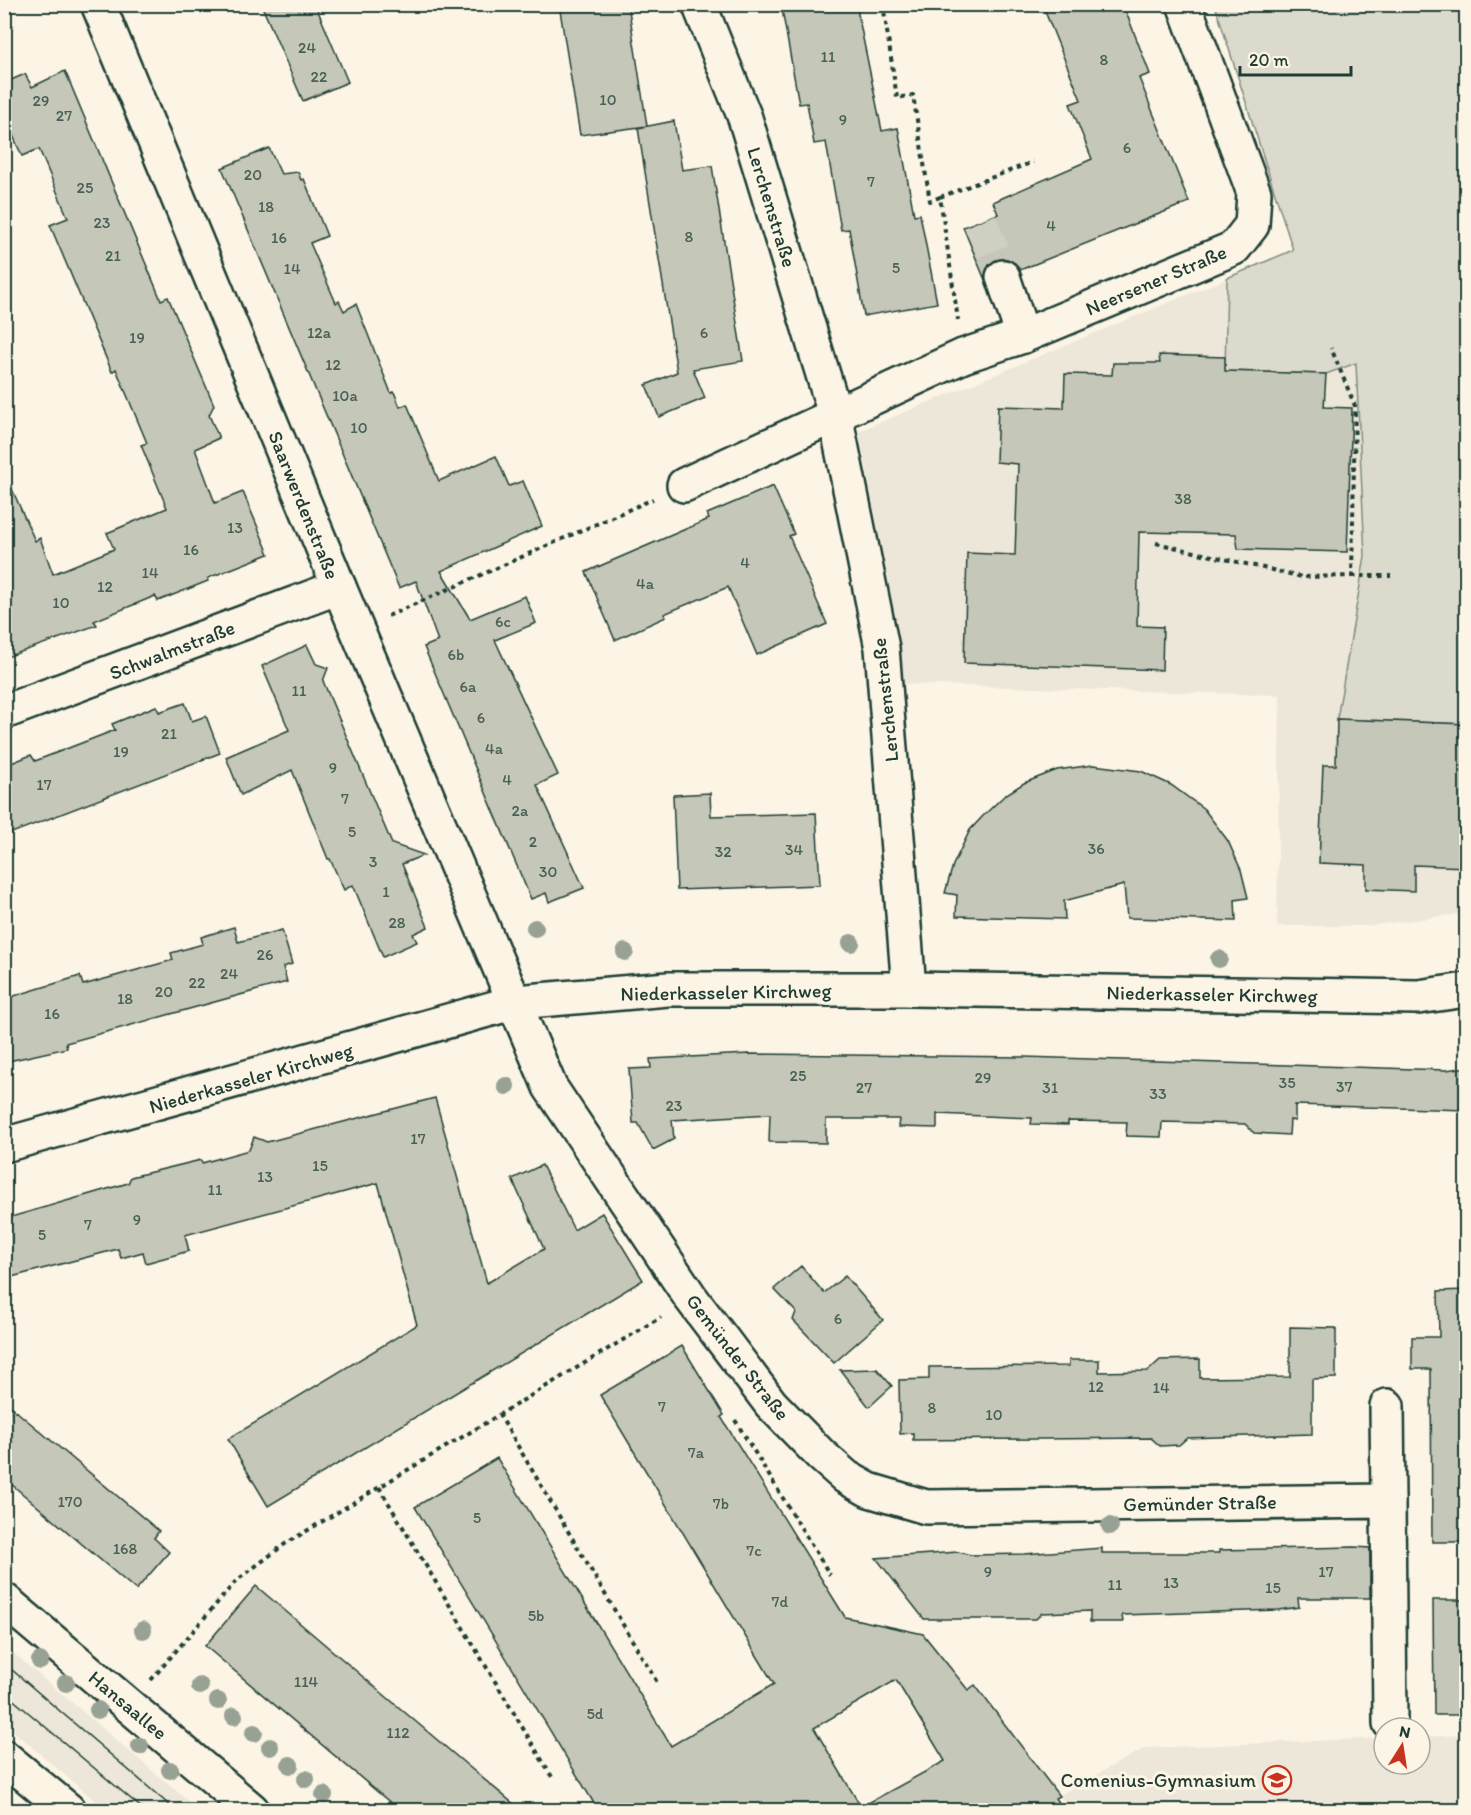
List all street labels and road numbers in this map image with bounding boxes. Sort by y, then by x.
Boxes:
street label: Lerchenstraße [742,144,802,270]
street label: Neersener Straße [1082,240,1230,320]
street label: Saarwerdenstraße [263,427,345,583]
street label: Schwalmstraße [106,615,238,685]
street label: Lerchenstraße [867,637,903,763]
street label: Niederkasseler Kirchweg [620,978,832,1006]
street label: Niederkasseler Kirchweg [1106,980,1318,1008]
street label: Niederkasseler Kirchweg [146,1037,356,1119]
street label: Gemünder Straße [681,1289,795,1425]
street label: Gemünder Straße [1123,1490,1277,1516]
street label: Hansaallee [84,1665,172,1745]

